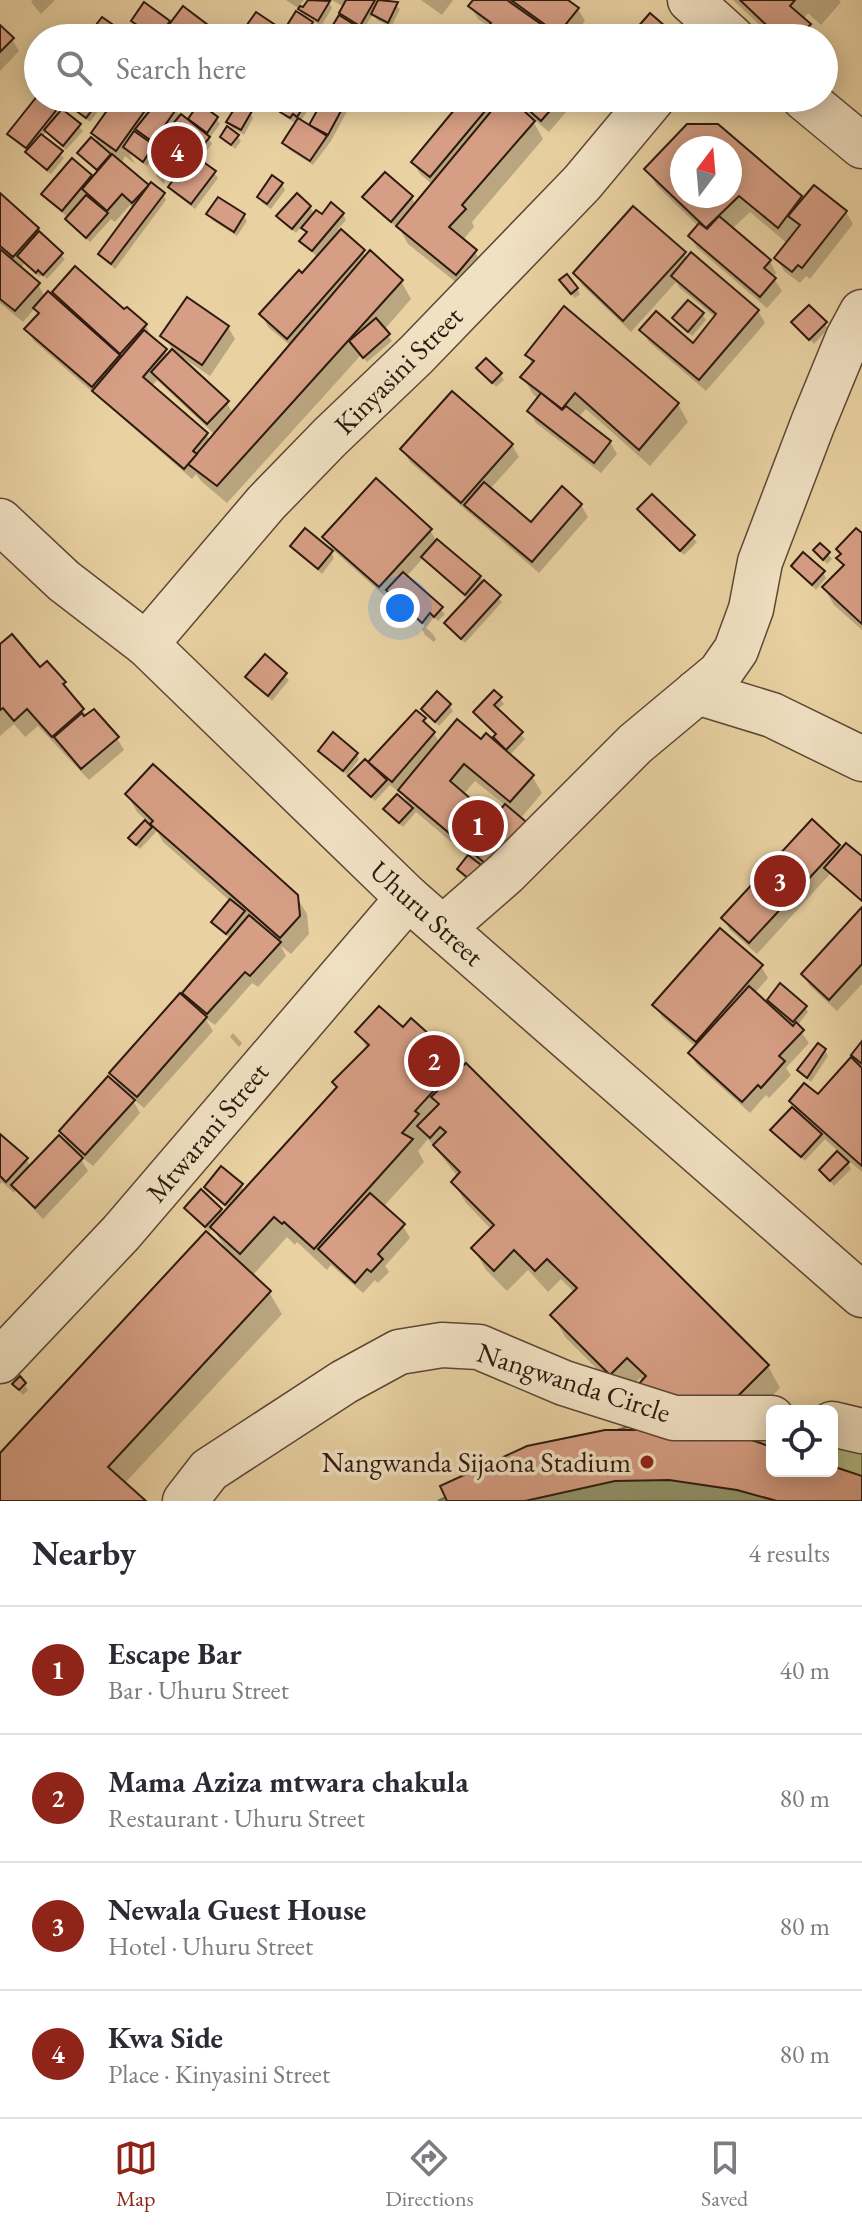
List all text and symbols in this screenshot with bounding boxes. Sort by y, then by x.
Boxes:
search box [24,24,838,112]
icon: search [52,46,96,90]
text: Search here [116,49,246,88]
pin: 4 [151,122,203,182]
north arrow [670,136,742,208]
street label: Kinyasini Street [326,298,470,442]
your location [380,588,420,628]
pin: 1 [452,796,504,856]
pin: 3 [754,851,806,911]
street label: Uhuru Street [363,852,492,974]
pin: 2 [408,1031,460,1091]
street label: Mtwarani Street [138,1054,276,1209]
street label: Nangwanda Circle [473,1334,675,1430]
map controls [766,1405,838,1477]
button: locate [766,1405,838,1477]
place label: Nangwanda Sijaona Stadium [322,1444,631,1480]
marker: Nangwanda Sijaona Stadium [638,1453,656,1471]
text: Nearby [32,1531,136,1575]
text: 4 results [749,1536,830,1570]
text: Escape Bar [108,1634,242,1673]
text: 1 [51,1653,65,1687]
text: 40 m [780,1653,830,1687]
text: Bar · Uhuru Street [108,1673,289,1707]
text: Mama Aziza mtwara chakula [108,1762,469,1801]
text: 2 [51,1781,65,1815]
text: 80 m [780,1781,830,1815]
text: Restaurant · Uhuru Street [108,1801,365,1835]
text: Newala Guest House [108,1890,366,1929]
text: 3 [51,1909,65,1943]
text: 80 m [780,1909,830,1943]
text: Hotel · Uhuru Street [108,1929,313,1963]
text: Kwa Side [108,2018,223,2057]
text: 4 [51,2037,65,2071]
text: 80 m [780,2037,830,2071]
text: Place · Kinyasini Street [108,2057,330,2091]
tab: Map [114,2136,158,2213]
tab: Directions [385,2136,474,2213]
tab: Saved [701,2136,748,2213]

